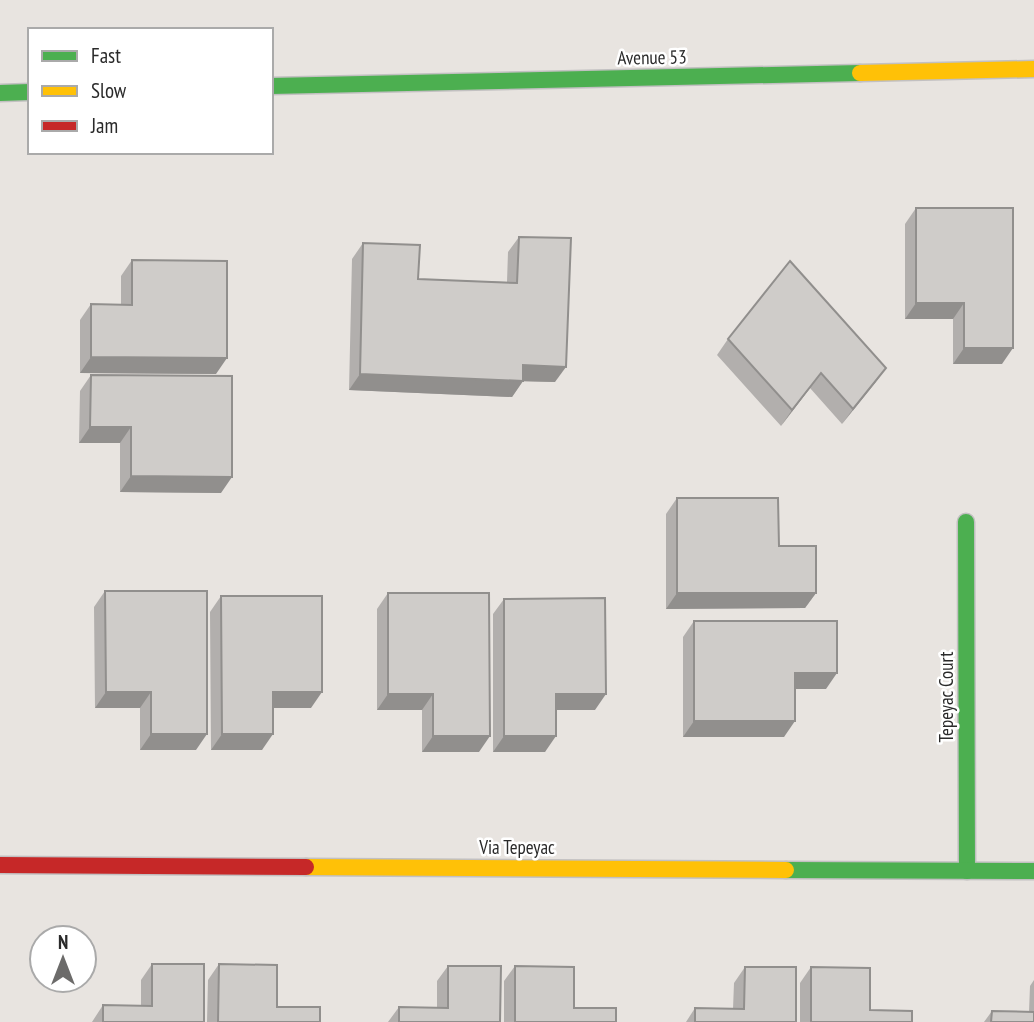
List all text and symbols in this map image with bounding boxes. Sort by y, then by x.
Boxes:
legend [28,28,273,154]
text: Fast [91,42,121,69]
street label: Avenue 53 [617,44,687,70]
text: Slow [91,77,127,104]
text: Jam [90,112,118,139]
street label: Tepeyac Court [934,651,958,742]
street label: Via Tepeyac [478,835,555,859]
north arrow [28,924,98,994]
text: N [58,930,68,954]

